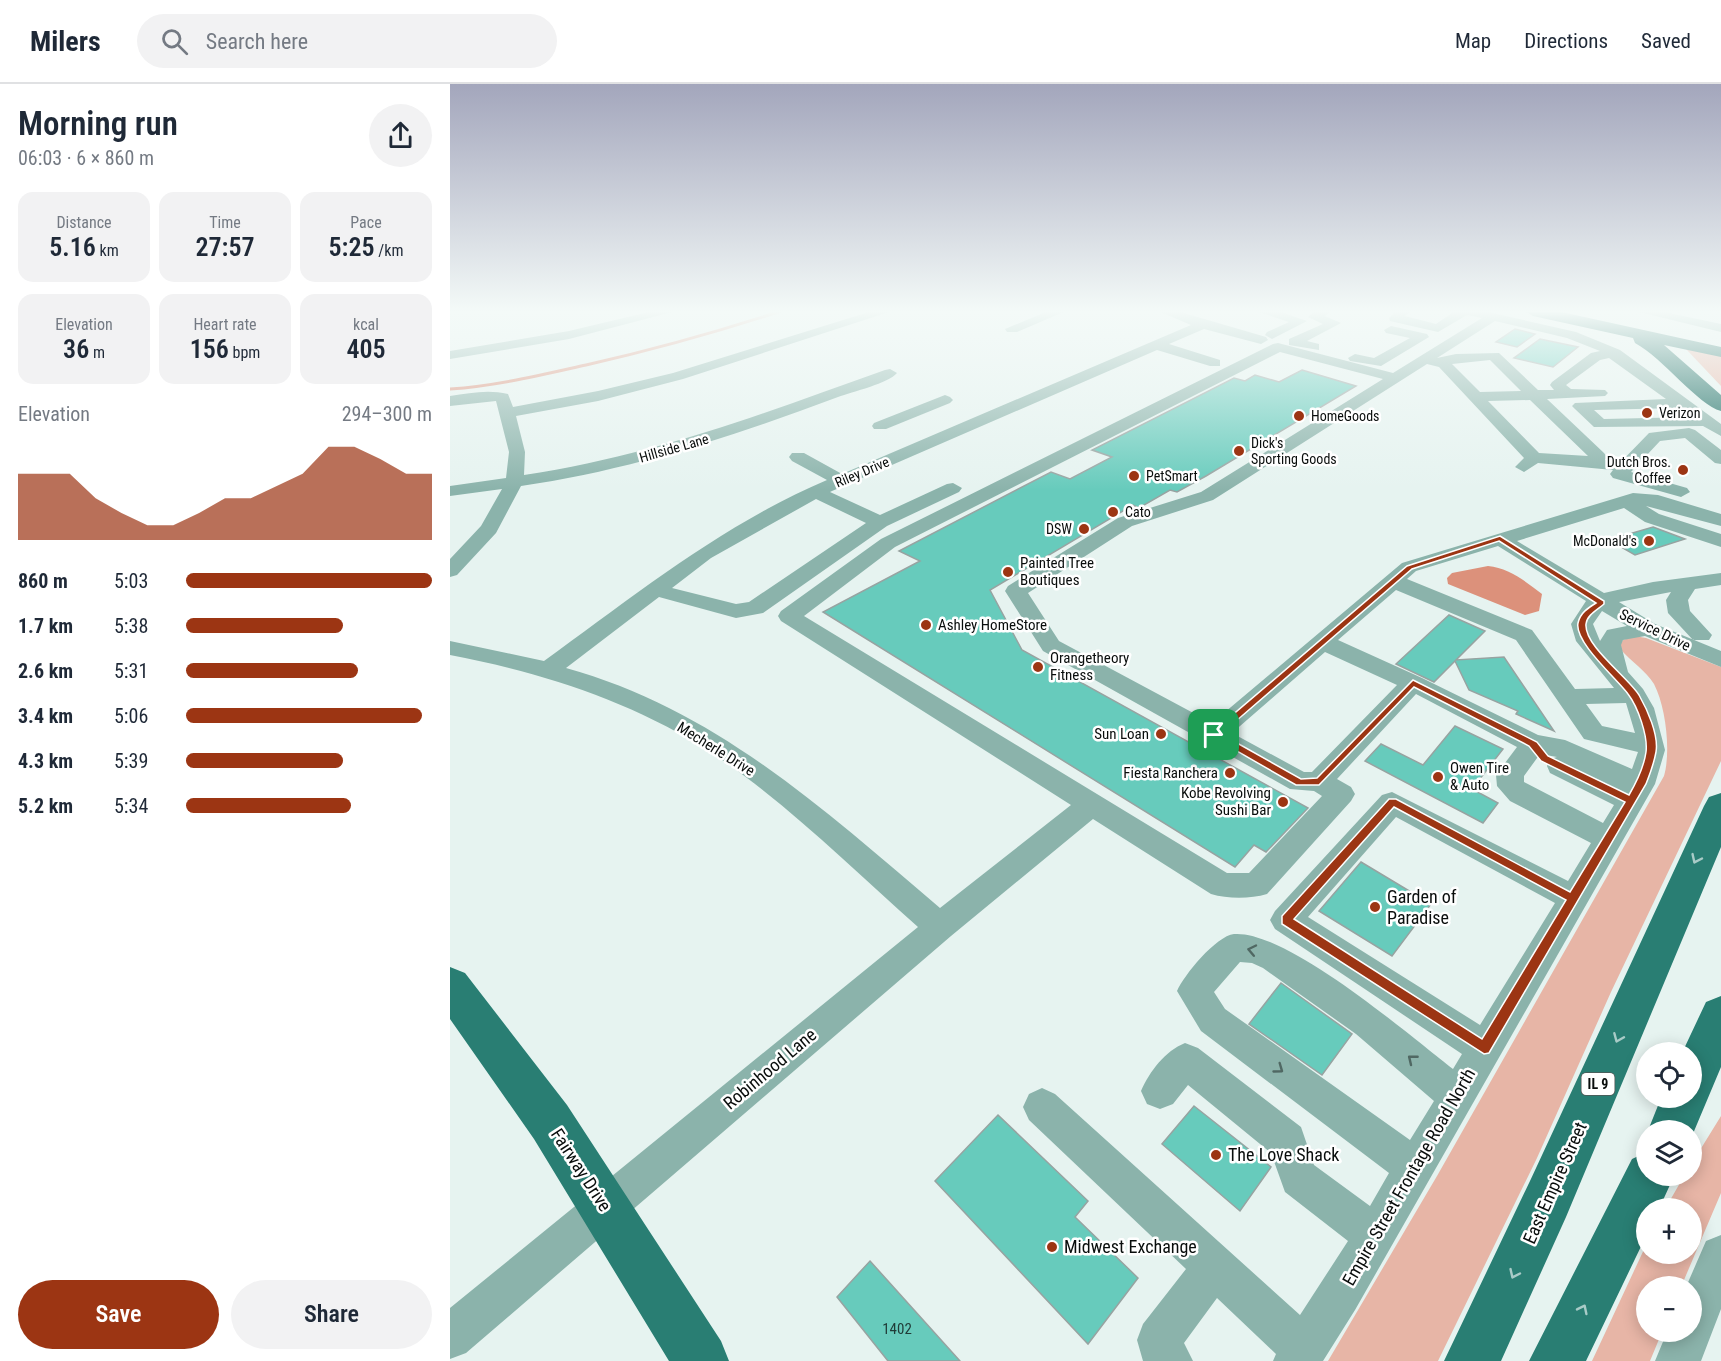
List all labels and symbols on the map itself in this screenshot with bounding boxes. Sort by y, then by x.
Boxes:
place label: Verizon [1659,405,1700,421]
marker: Verizon [1640,406,1654,420]
place label: HomeGoods [1311,408,1379,424]
marker: HomeGoods [1292,409,1306,423]
street label: Hillside Lane [637,430,711,466]
place label: Dick's Sporting Goods [1251,435,1337,467]
marker: Dick's Sporting Goods [1232,444,1246,458]
street label: Riley Drive [832,453,892,491]
place label: Dutch Bros. Coffee [1607,454,1671,486]
marker: Dutch Bros. Coffee [1676,463,1690,477]
place label: PetSmart [1146,468,1198,484]
marker: PetSmart [1127,469,1141,483]
place label: Cato [1125,504,1151,520]
marker: Cato [1106,505,1120,519]
place label: DSW [1046,521,1072,537]
marker: DSW [1077,522,1091,536]
place label: McDonald's [1573,533,1637,549]
marker: McDonald's [1642,534,1656,548]
place label: Painted Tree Boutiques [1020,554,1094,589]
marker: Painted Tree Boutiques [1001,565,1015,579]
street label: Service Drive [1617,605,1693,655]
place label: Ashley HomeStore [938,616,1047,634]
marker: Ashley HomeStore [919,618,933,632]
place label: Orangetheory Fitness [1050,649,1129,684]
marker: Orangetheory Fitness [1031,660,1045,674]
pin [1188,709,1239,760]
street label: Mecherle Drive [674,718,758,780]
place label: Sun Loan [1094,725,1149,743]
marker: Sun Loan [1154,727,1168,741]
place label: Owen Tire & Auto [1450,759,1509,794]
place label: Fiesta Ranchera [1123,764,1218,782]
marker: Fiesta Ranchera [1223,766,1237,780]
marker: Owen Tire & Auto [1431,770,1445,784]
place label: Kobe Revolving Sushi Bar [1181,784,1271,819]
marker: Kobe Revolving Sushi Bar [1276,795,1290,809]
one-way arrow [1692,853,1704,864]
place label: Garden of Paradise [1387,886,1457,928]
marker: Garden of Paradise [1368,900,1382,914]
one-way arrow [1247,944,1257,957]
street label: Robinhood Lane [719,1024,820,1113]
one-way arrow [1614,1031,1626,1042]
one-way arrow [1408,1056,1419,1067]
one-way arrow [1273,1062,1284,1073]
street label: Empire Street Frontage Road North [1338,1065,1479,1289]
road number: IL 9 [1582,1073,1614,1095]
street label: East Empire Street [1518,1119,1591,1247]
street label: Fairway Drive [547,1124,616,1215]
place label: The Love Shack [1228,1144,1339,1165]
marker: The Love Shack [1209,1148,1223,1162]
place label: Midwest Exchange [1064,1236,1197,1257]
marker: Midwest Exchange [1045,1240,1059,1254]
one-way arrow [1509,1267,1521,1278]
one-way arrow [1576,1304,1588,1315]
house number: 1402 [882,1320,912,1338]

